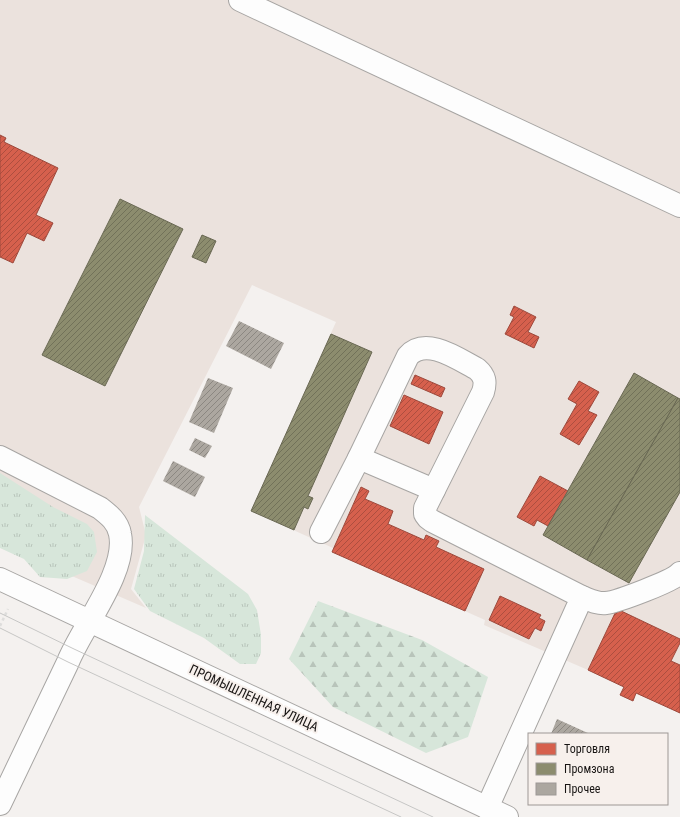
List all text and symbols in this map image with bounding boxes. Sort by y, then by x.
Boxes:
street label: ПРОМЫШЛЕННАЯ УЛИЦА [187,661,321,735]
legend [528,733,668,805]
text: Торговля [564,742,610,756]
text: Промзона [564,762,615,776]
text: Прочее [564,782,601,796]

